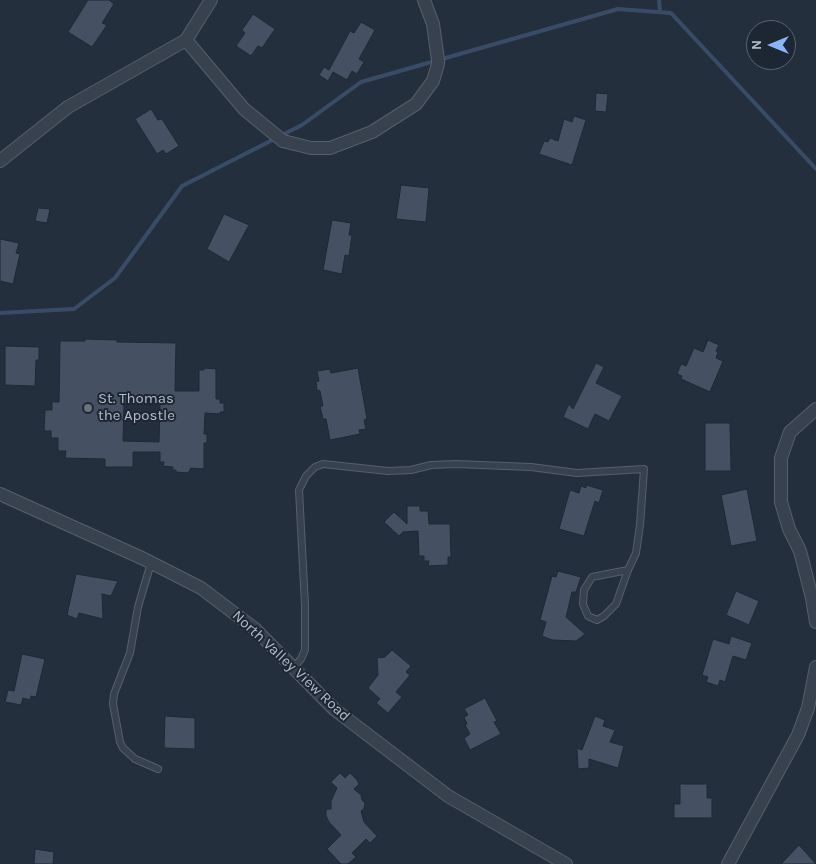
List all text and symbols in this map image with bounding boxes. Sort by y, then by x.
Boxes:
north arrow [746,20,796,70]
text: N [748,40,765,50]
place label: St. Thomas the Apostle [98,390,175,425]
marker: St. Thomas the Apostle [82,402,94,414]
street label: North Valley View Road [228,607,354,725]

